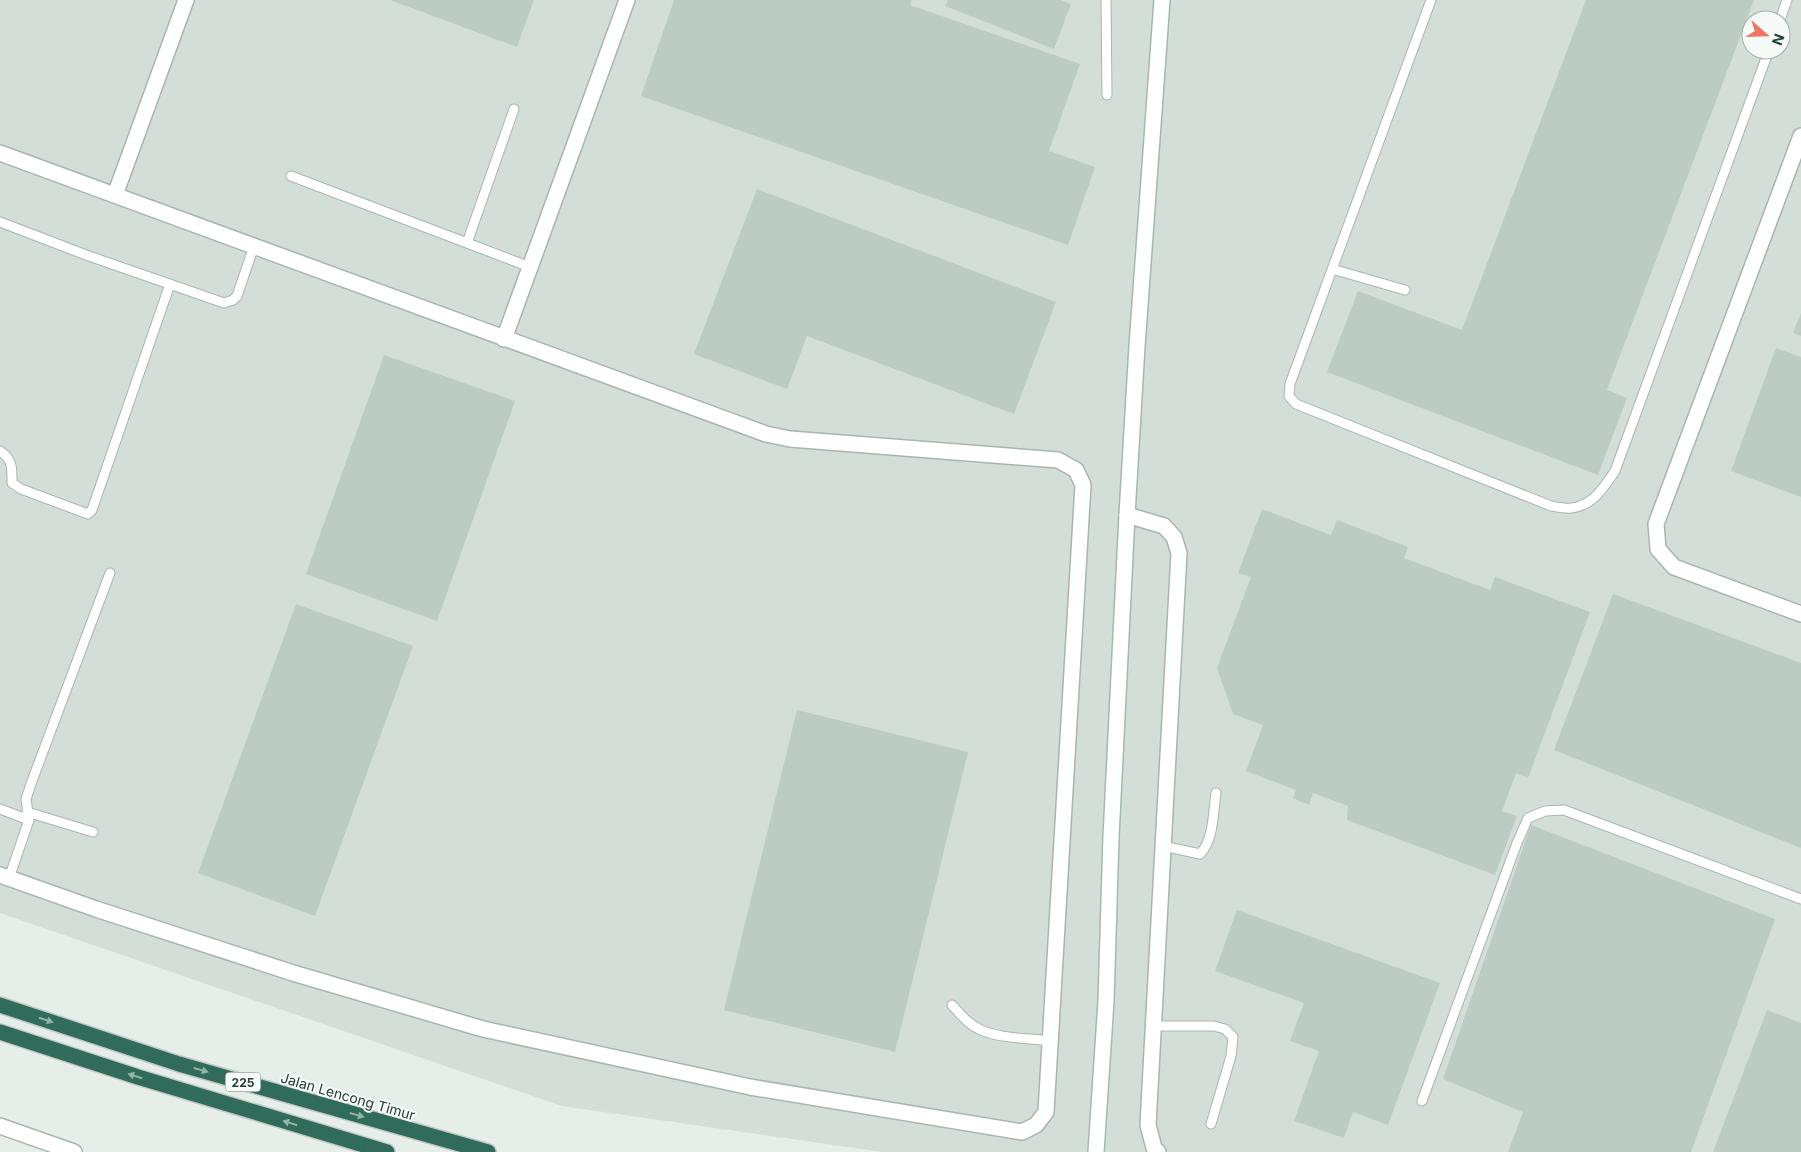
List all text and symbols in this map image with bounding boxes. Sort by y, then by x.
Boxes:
north arrow [1741,10,1791,60]
text: N [1769,32,1788,48]
one-way arrow [39,1017,54,1024]
one-way arrow [193,1067,208,1075]
street label: Jalan Lencong Timur [279,1069,417,1123]
one-way arrow [127,1072,142,1080]
road number: 225 [226,1072,260,1092]
one-way arrow [349,1112,364,1120]
one-way arrow [283,1119,298,1127]

